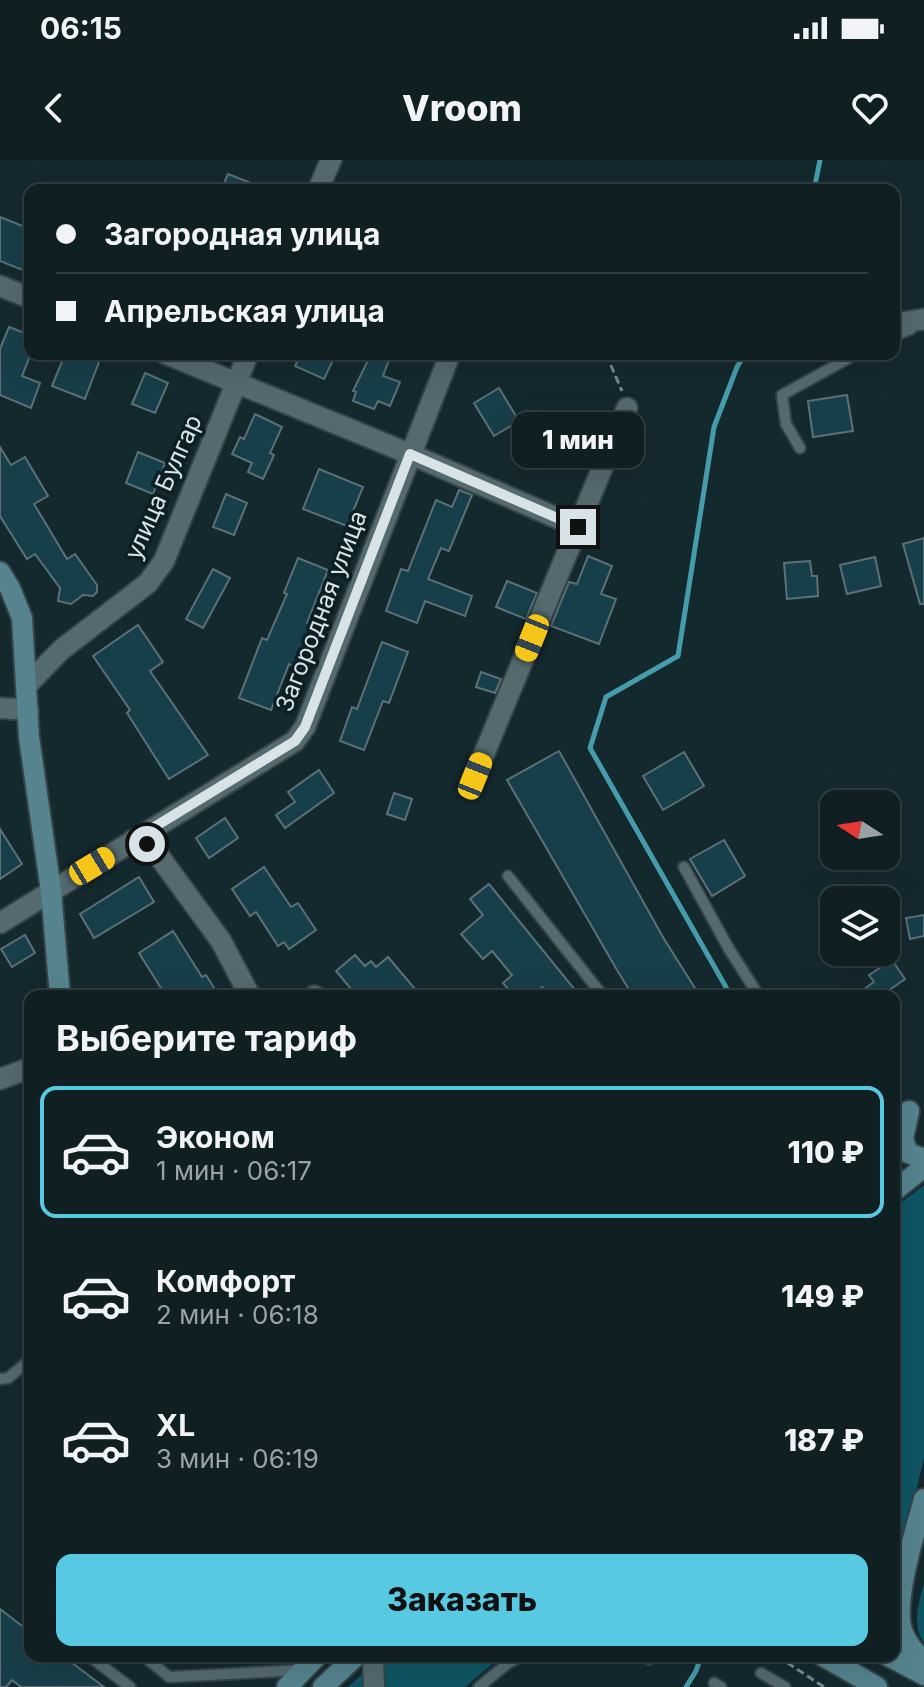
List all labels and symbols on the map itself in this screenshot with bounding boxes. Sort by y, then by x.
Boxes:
street label: улица Булгар [118,410,208,564]
callout: 1 мин [512,411,644,467]
street label: Загородная улица [269,506,373,716]
route end [560,509,596,545]
car [512,611,552,665]
car [455,749,495,803]
north arrow [820,790,900,870]
route start [129,826,165,862]
car [65,843,119,889]

